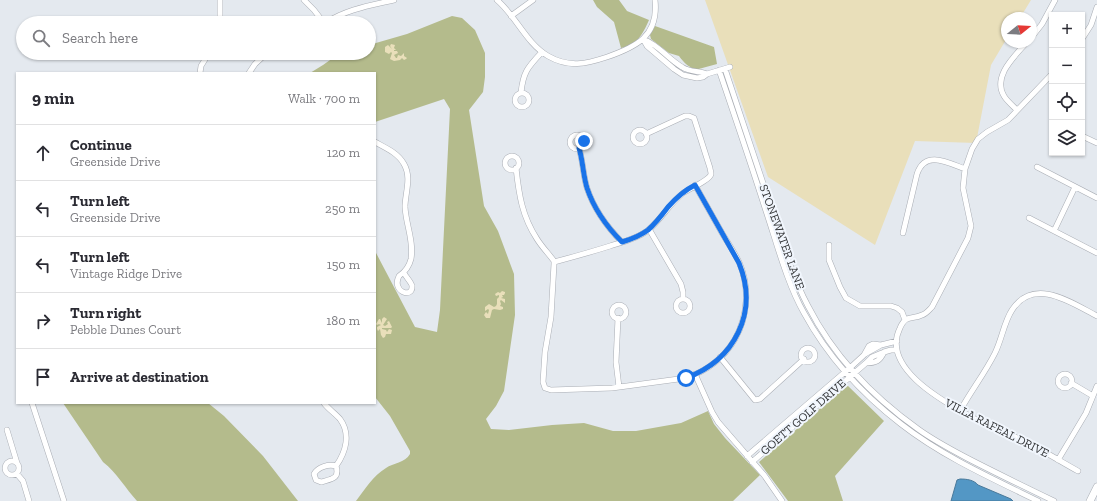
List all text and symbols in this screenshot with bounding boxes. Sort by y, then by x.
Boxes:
north arrow [1001,12,1037,48]
map controls [1049,12,1085,156]
button: + [1049,12,1085,48]
search box [16,16,376,60]
icon: search [30,27,52,49]
text: Search here [62,29,138,47]
button: − [1049,48,1085,84]
button: locate [1049,84,1085,120]
text: 9 min [32,88,74,108]
text: Walk · 700 m [288,91,360,106]
button: layers [1049,120,1085,156]
route end [575,132,593,150]
text: Continue [70,136,132,154]
icon: ahead [32,142,54,164]
text: 120 m [327,145,360,160]
text: Greenside Drive [70,154,160,169]
street label: STONEWATER LANE [756,183,808,291]
text: Turn left [70,192,130,210]
icon: left [32,198,54,220]
text: 250 m [325,201,360,216]
text: Greenside Drive [70,210,160,225]
text: Turn left [70,248,130,266]
icon: left [32,254,54,276]
text: 150 m [327,257,360,272]
text: Vintage Ridge Drive [70,266,182,281]
text: Turn right [70,304,141,322]
icon: right [32,310,54,332]
text: 180 m [326,313,360,328]
text: Pebble Dunes Court [70,322,181,337]
icon: arrive [32,366,54,388]
text: Arrive at destination [70,368,209,386]
route start [677,369,695,387]
street label: GOETT GOLF DRIVE [758,376,848,458]
street label: VILLA RAFEAL DRIVE [942,395,1051,460]

